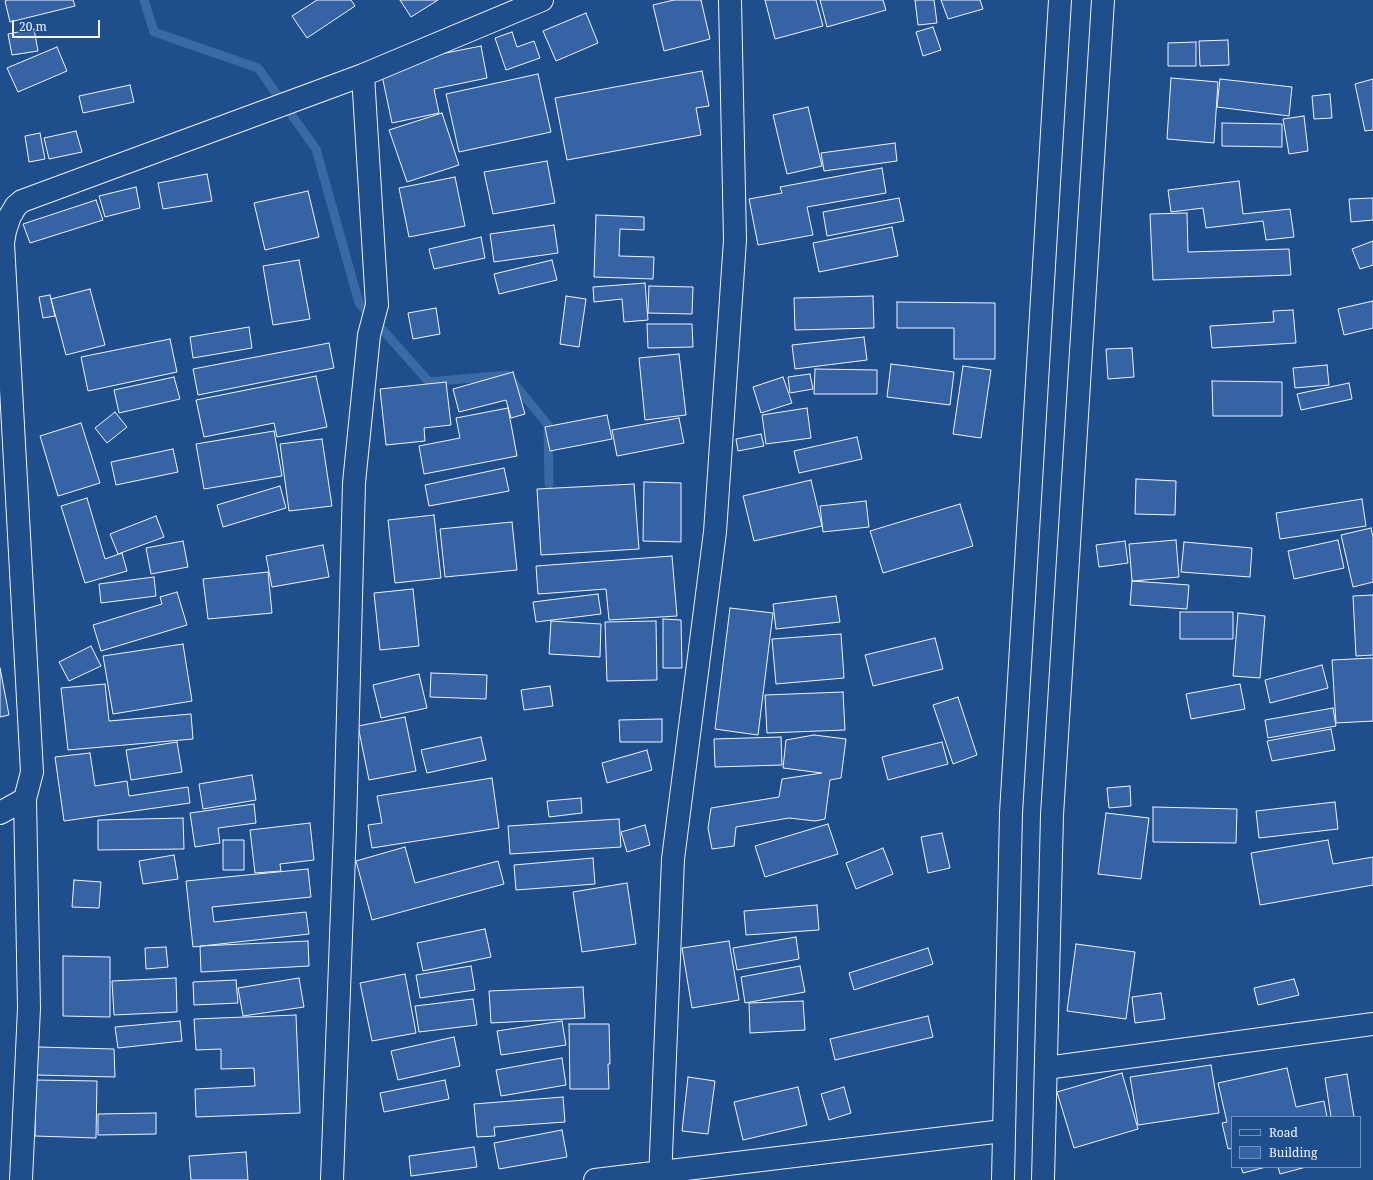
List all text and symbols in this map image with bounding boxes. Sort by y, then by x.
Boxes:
scale bar [14,12,102,38]
text: 20 m [19,18,47,35]
legend [1231,1116,1361,1168]
text: Road [1269,1124,1298,1141]
text: Building [1269,1144,1317,1161]

